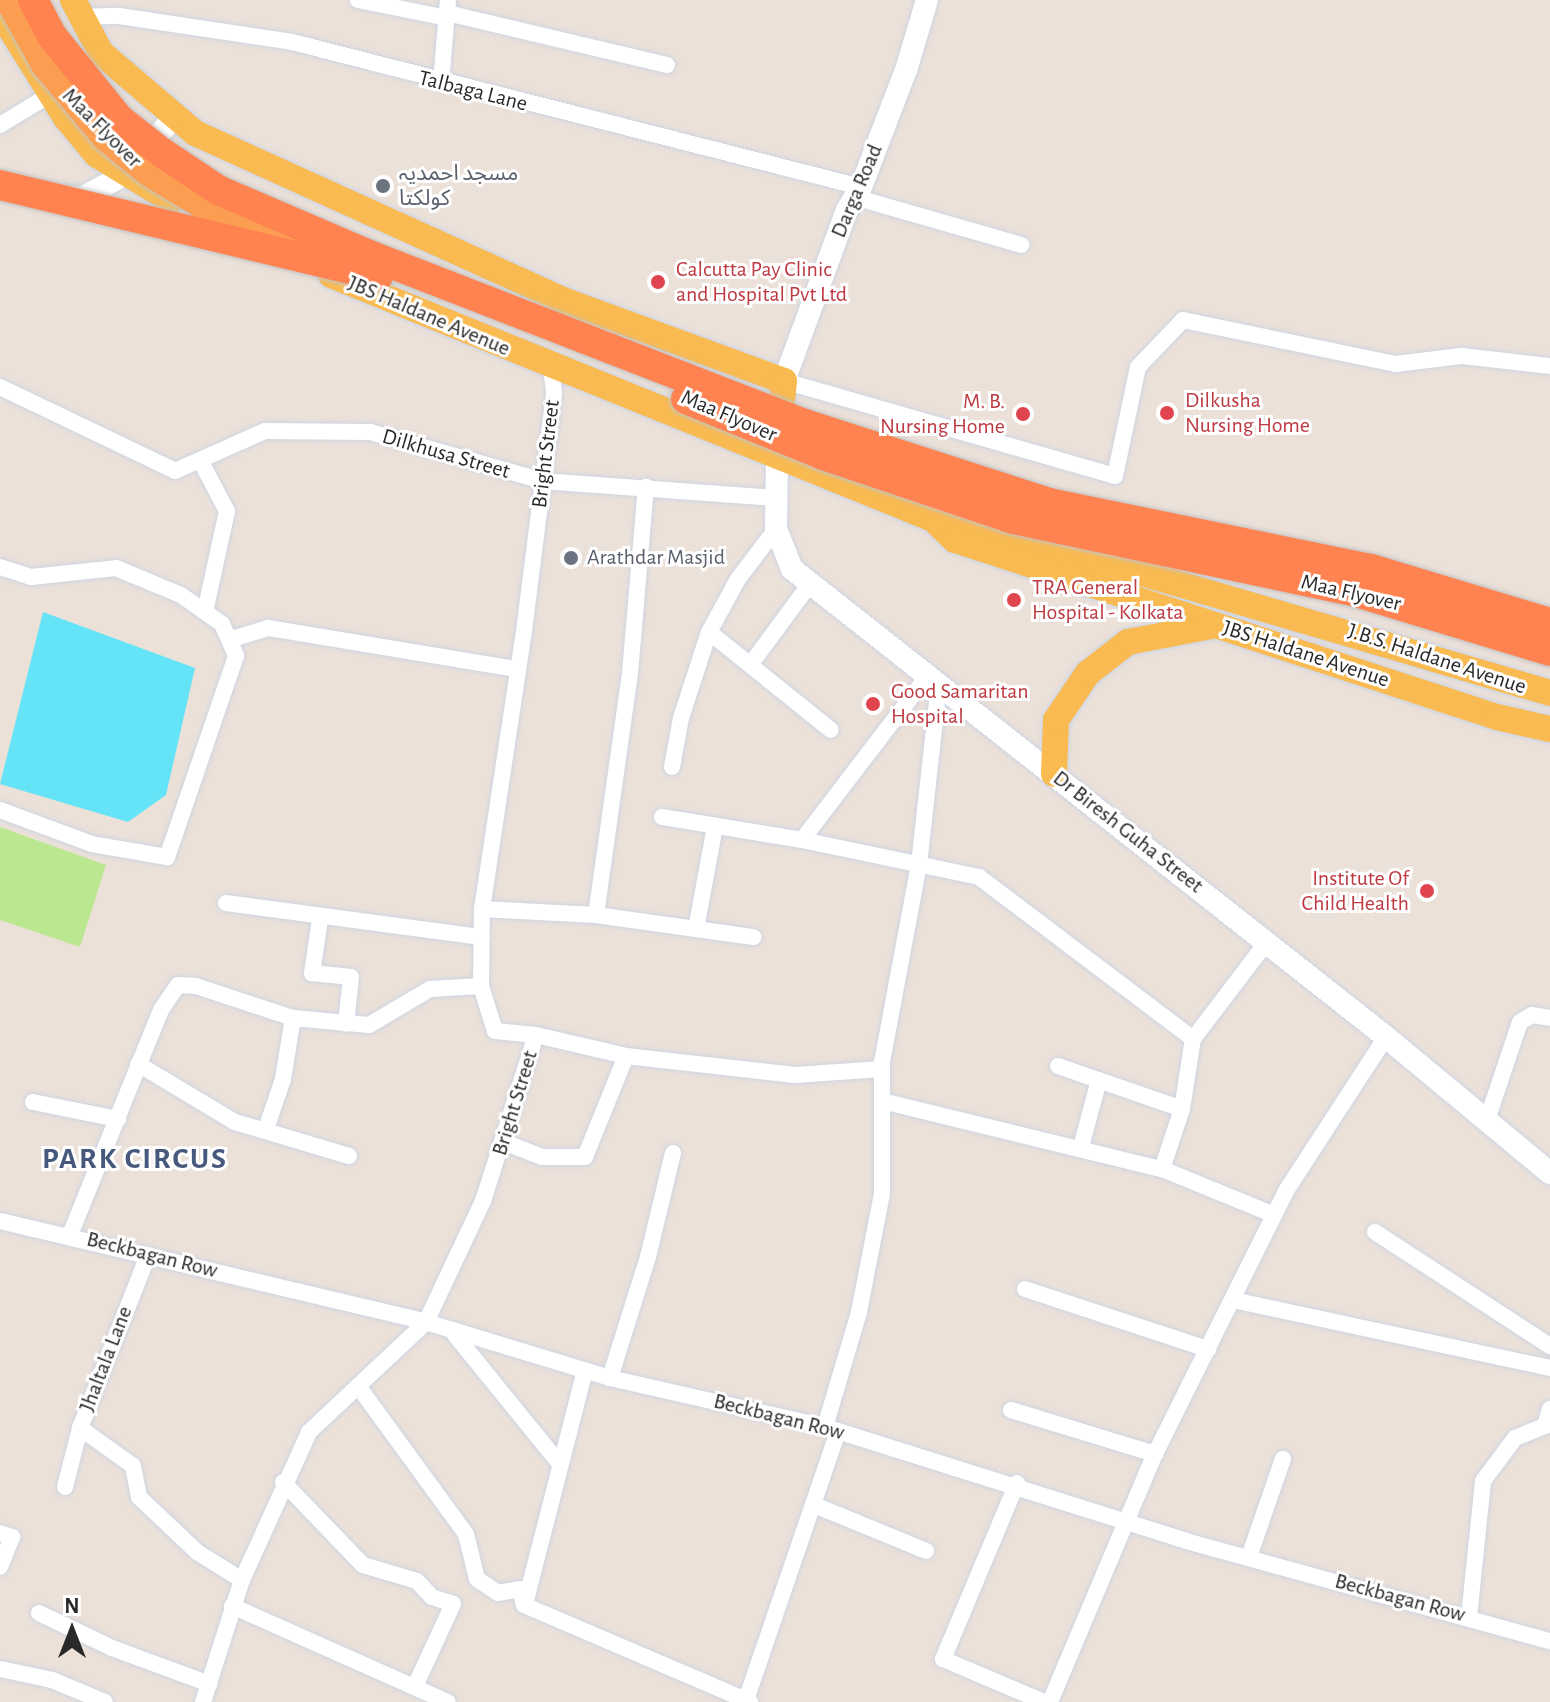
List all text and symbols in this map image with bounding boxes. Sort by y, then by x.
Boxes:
street label: Talbaga Lane [416,65,530,117]
street label: Maa Flyover [57,83,147,173]
street label: Darga Road [825,140,889,242]
place label: مسجد احمدیہ کولکتا [399,160,518,212]
marker: مسجد احمدیہ کولکتا [374,177,392,195]
place label: Calcutta Pay Clinic and Hospital Pvt Ltd [676,256,847,308]
street label: JBS Haldane Avenue [344,270,514,362]
marker: Calcutta Pay Clinic and Hospital Pvt Ltd [647,271,669,293]
street label: Maa Flyover [677,384,781,448]
place label: Dilkusha Nursing Home [1185,387,1310,438]
place label: M. B. Nursing Home [880,388,1005,440]
street label: Bright Street [526,398,566,510]
marker: Dilkusha Nursing Home [1156,402,1178,424]
marker: M. B. Nursing Home [1012,403,1034,425]
street label: Dilkhusa Street [379,423,513,485]
place label: Arathdar Masjid [587,545,725,571]
marker: Arathdar Masjid [562,549,580,567]
street label: Maa Flyover [1298,569,1404,617]
place label: TRA General Hospital - Kolkata [1032,574,1183,626]
marker: TRA General Hospital - Kolkata [1003,589,1025,611]
street label: JBS Haldane Avenue [1219,615,1393,693]
street label: J.B.S. Haldane Avenue [1345,618,1529,700]
place label: Good Samaritan Hospital [891,678,1029,730]
marker: Good Samaritan Hospital [862,693,884,715]
street label: Dr Biresh Guha Street [1048,765,1208,899]
place label: Institute Of Child Health [1302,865,1409,916]
marker: Institute Of Child Health [1416,880,1438,902]
street label: Bright Street [486,1047,544,1159]
district label: PARK CIRCUS [42,1141,228,1177]
street label: Beckbagan Row [84,1226,220,1284]
street label: Jhaltala Lane [74,1303,138,1415]
street label: Beckbagan Row [711,1388,847,1446]
street label: Beckbagan Row [1332,1568,1468,1628]
north arrow [32,1590,112,1670]
text: N [64,1595,80,1617]

